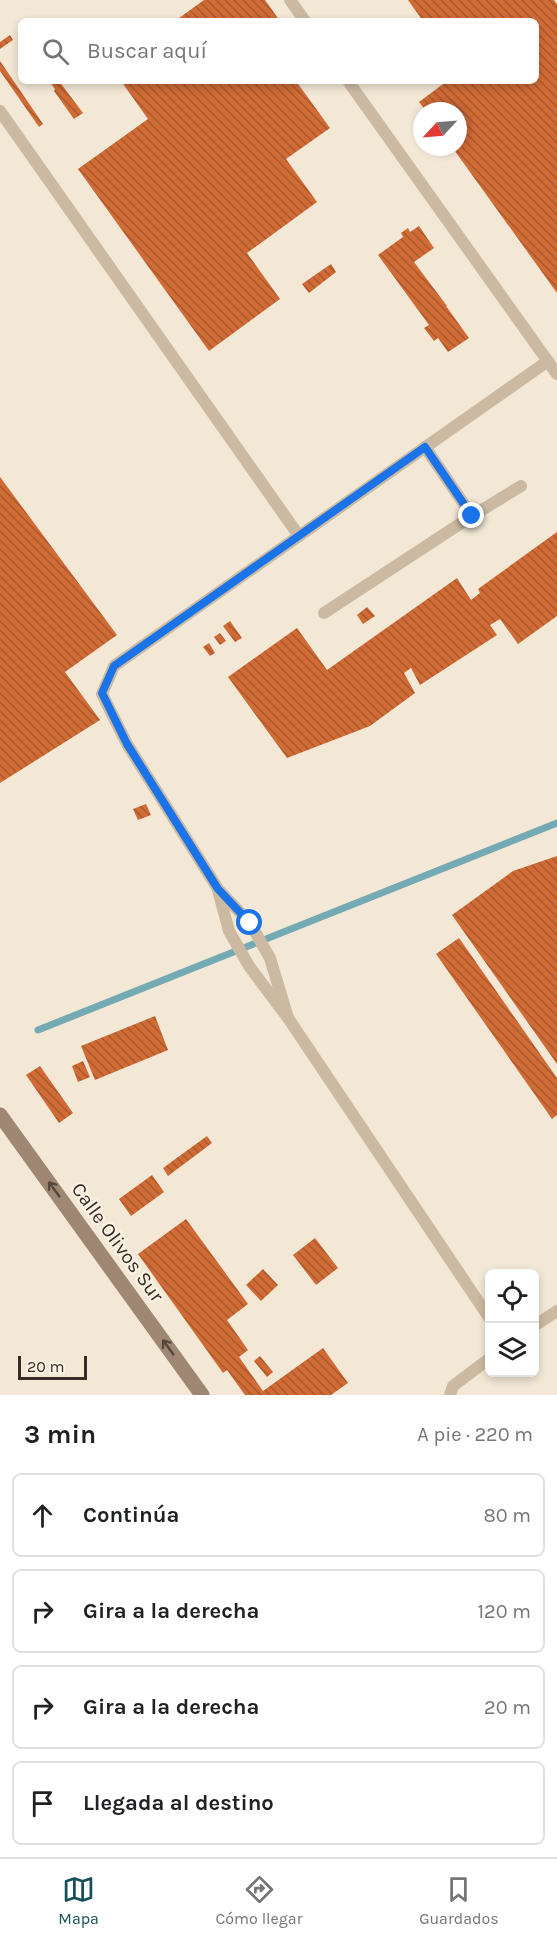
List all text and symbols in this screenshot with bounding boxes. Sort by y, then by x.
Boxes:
search box [18,18,539,84]
icon: search [39,35,72,68]
text: Buscar aquí [87,38,207,64]
north arrow [413,102,467,156]
route end [458,502,484,528]
route start [236,909,262,935]
street label: Calle Olivos Sur [67,1178,169,1307]
one-way arrow [48,1182,60,1198]
map controls [485,1269,539,1377]
button: locate [485,1269,539,1323]
button: layers [485,1323,539,1377]
one-way arrow [162,1340,174,1356]
scale bar [18,1353,87,1380]
text: 20 m [27,1357,65,1376]
text: 3 min [24,1419,96,1450]
text: A pie · 220 m [417,1423,533,1446]
icon: ahead [26,1499,59,1532]
text: Continúa [83,1502,179,1528]
text: 80 m [483,1504,531,1527]
icon: right [26,1595,59,1628]
text: Gira a la derecha [83,1598,259,1624]
text: 120 m [477,1600,531,1623]
icon: right [26,1691,59,1724]
text: Gira a la derecha [83,1694,259,1720]
text: 20 m [484,1696,531,1719]
icon: arrive [26,1787,59,1820]
text: Llegada al destino [83,1790,274,1816]
tab: Mapa [58,1873,99,1928]
tab: Cómo llegar [216,1873,302,1928]
tab: Guardados [419,1873,499,1928]

